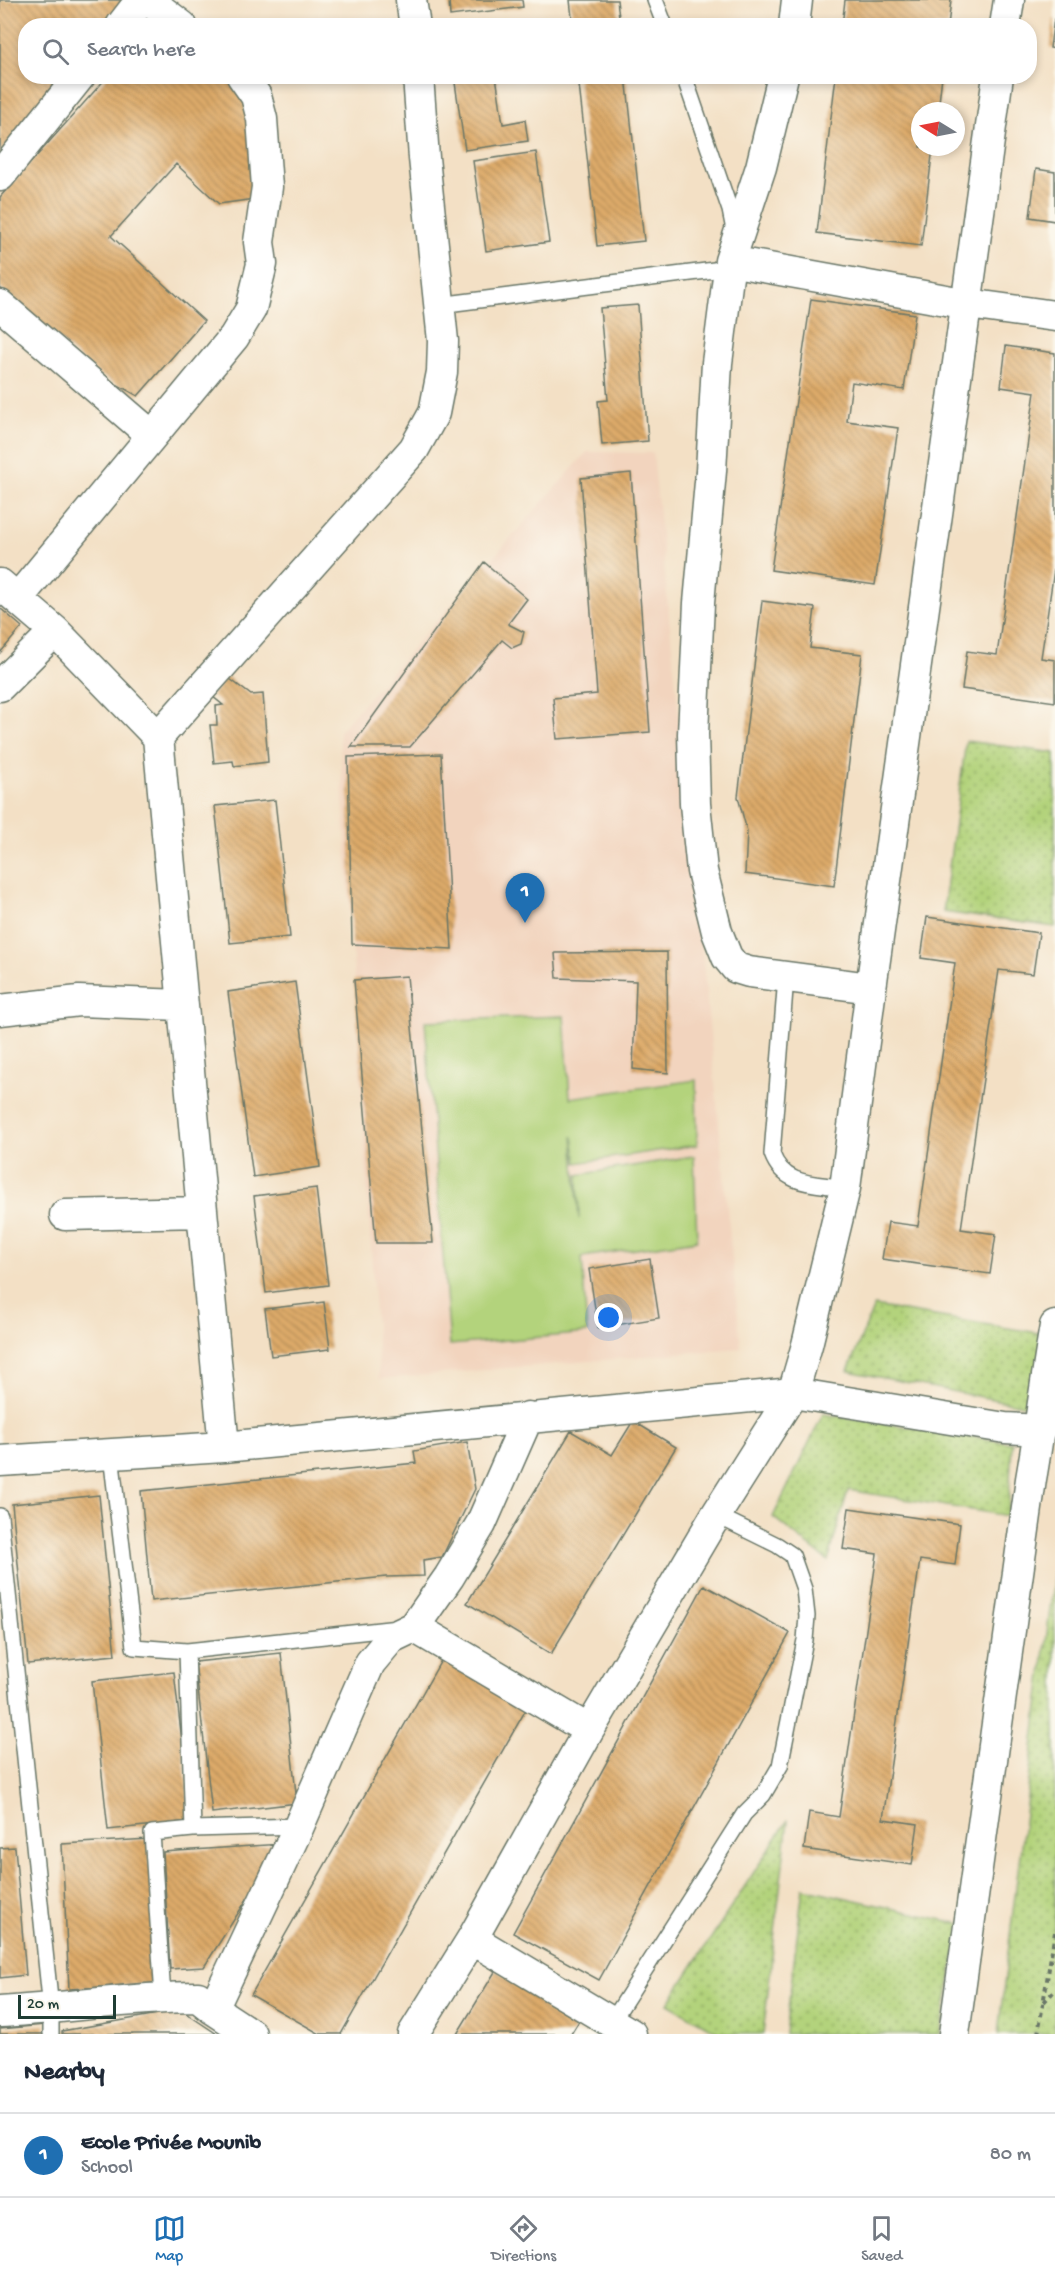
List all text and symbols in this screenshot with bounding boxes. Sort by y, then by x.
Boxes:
search box [18,18,1037,84]
icon: search [39,35,72,68]
text: Search here [87,38,195,64]
north arrow [911,102,965,156]
pin: 1 [506,874,544,923]
your location [594,1303,623,1332]
scale bar [18,1992,116,2020]
text: 20 m [27,1996,59,2015]
text: Nearby [24,2058,105,2089]
text: Ecole Privée Mounib [81,2131,261,2157]
text: 1 [39,2144,48,2167]
text: 80 m [990,2144,1031,2167]
text: School [81,2157,133,2180]
tab: Map [153,2212,186,2267]
tab: Directions [491,2212,556,2267]
tab: Saved [861,2212,902,2267]

